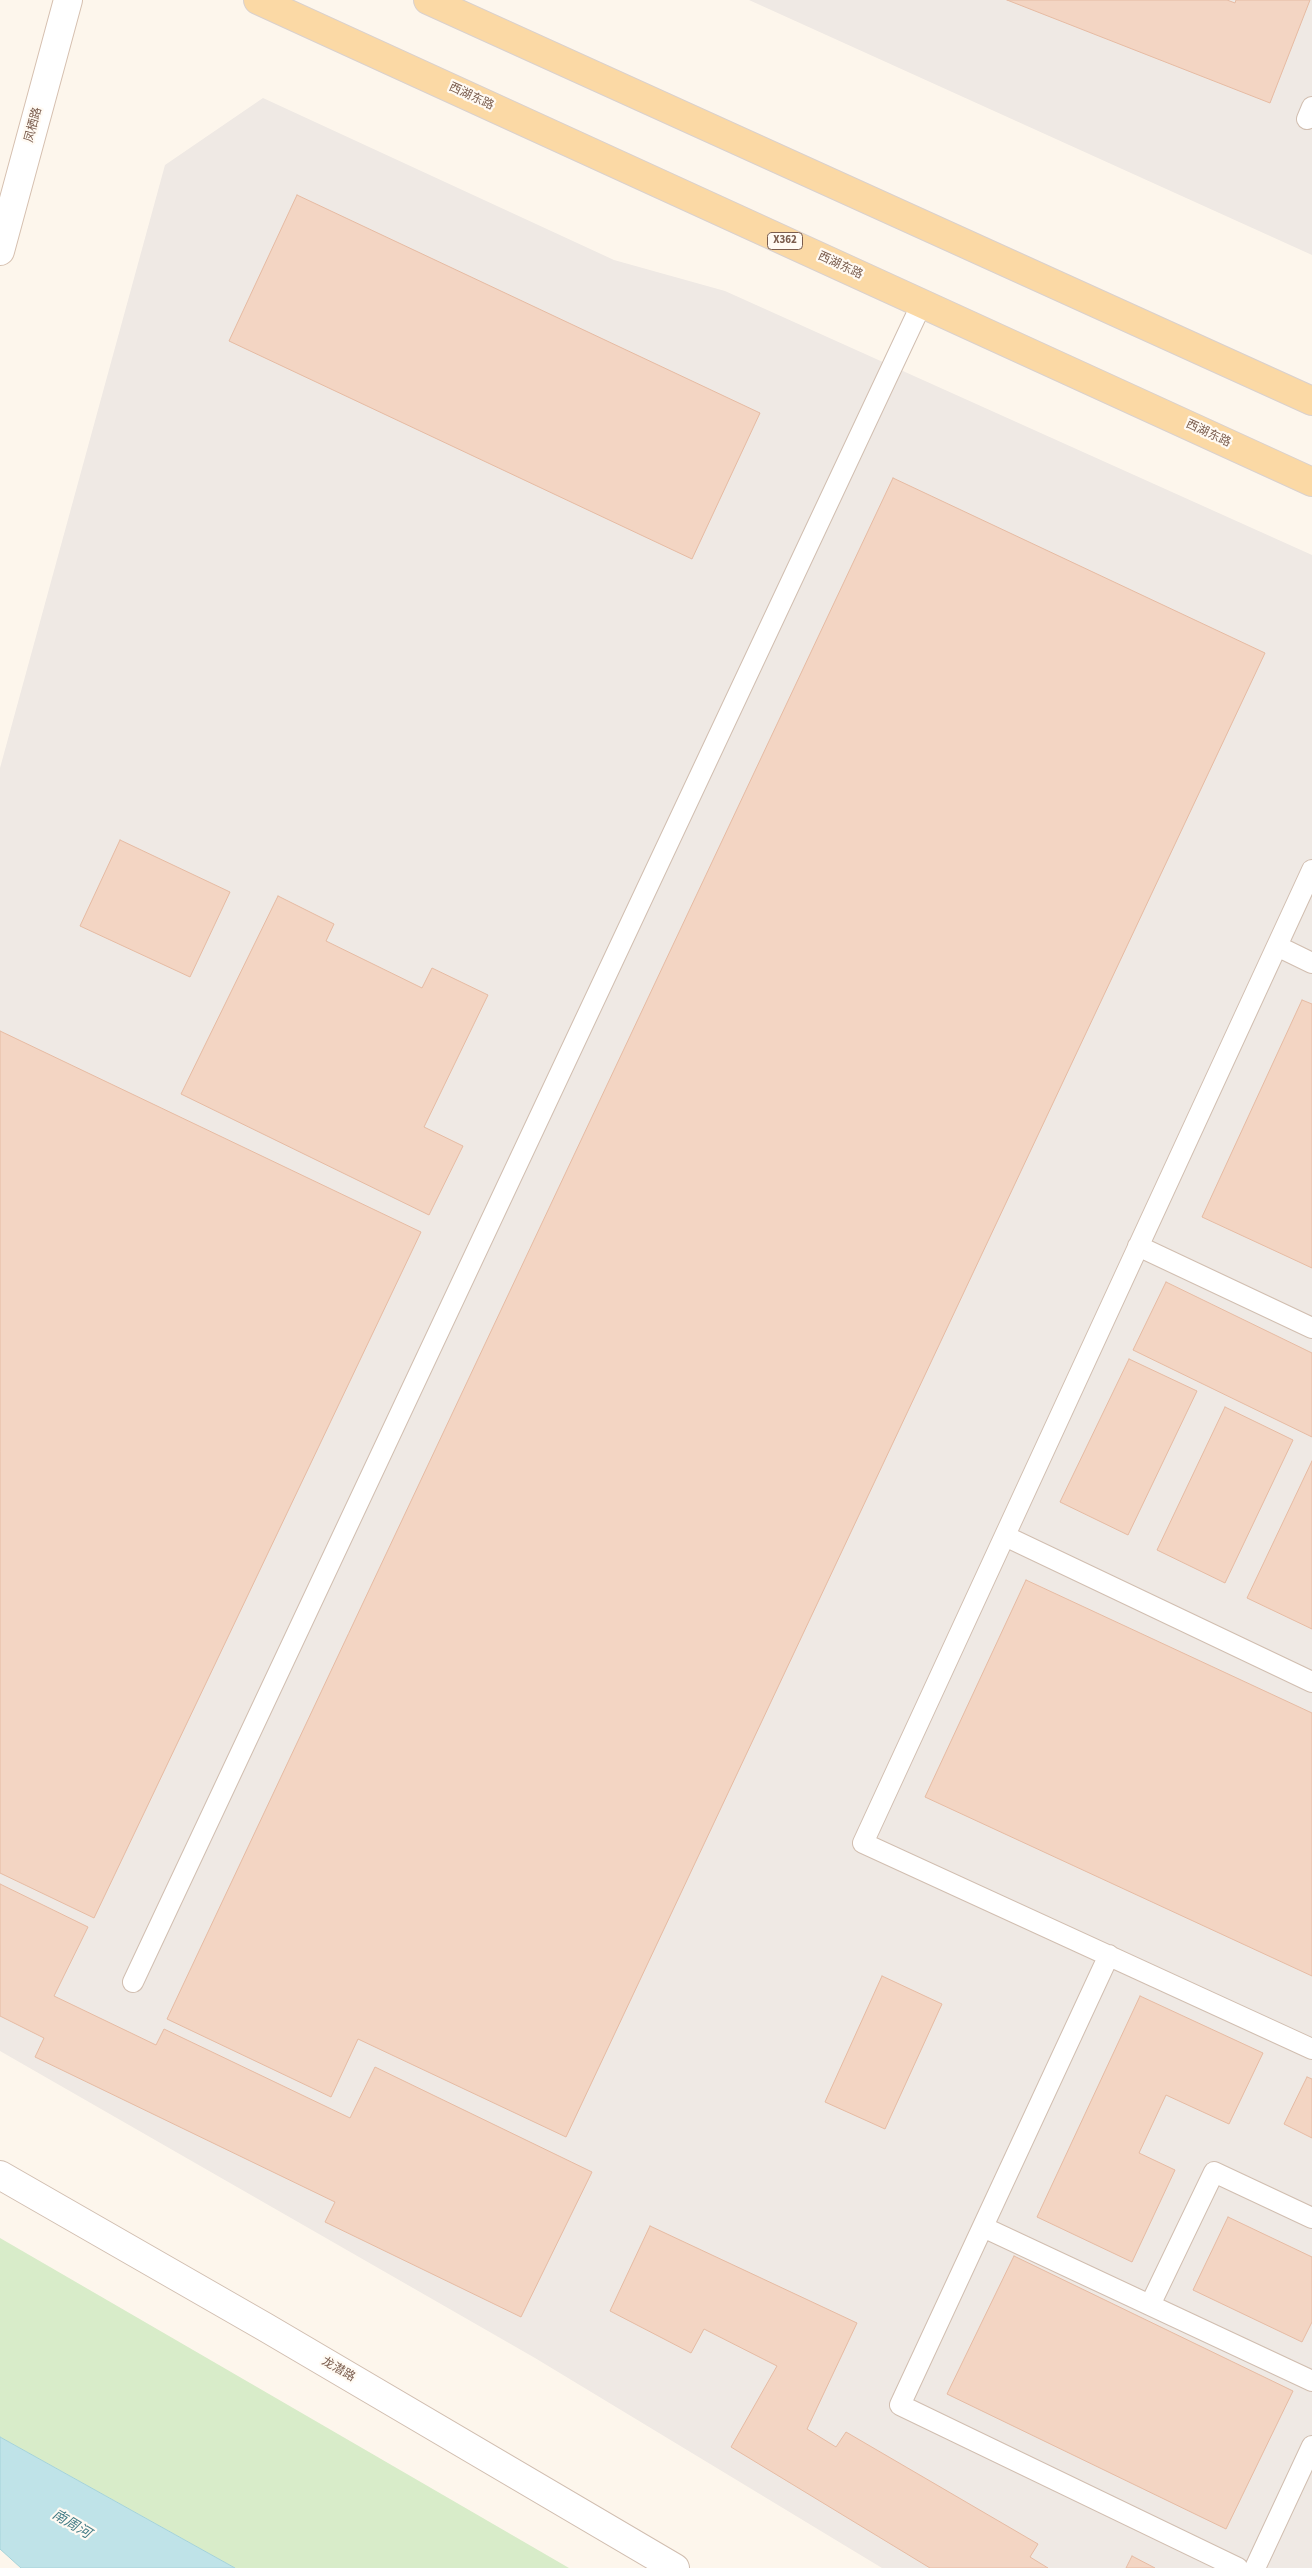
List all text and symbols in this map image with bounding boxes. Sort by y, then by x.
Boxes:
street label: 西湖东路 [446,80,496,114]
street label: 凤栖路 [22,106,46,144]
road number: X362 [768,232,802,250]
street label: 西湖东路 [815,249,865,283]
street label: 西湖东路 [1183,417,1233,451]
street label: 龙潜路 [319,2355,357,2385]
water label: 南周河 [49,2507,93,2543]

